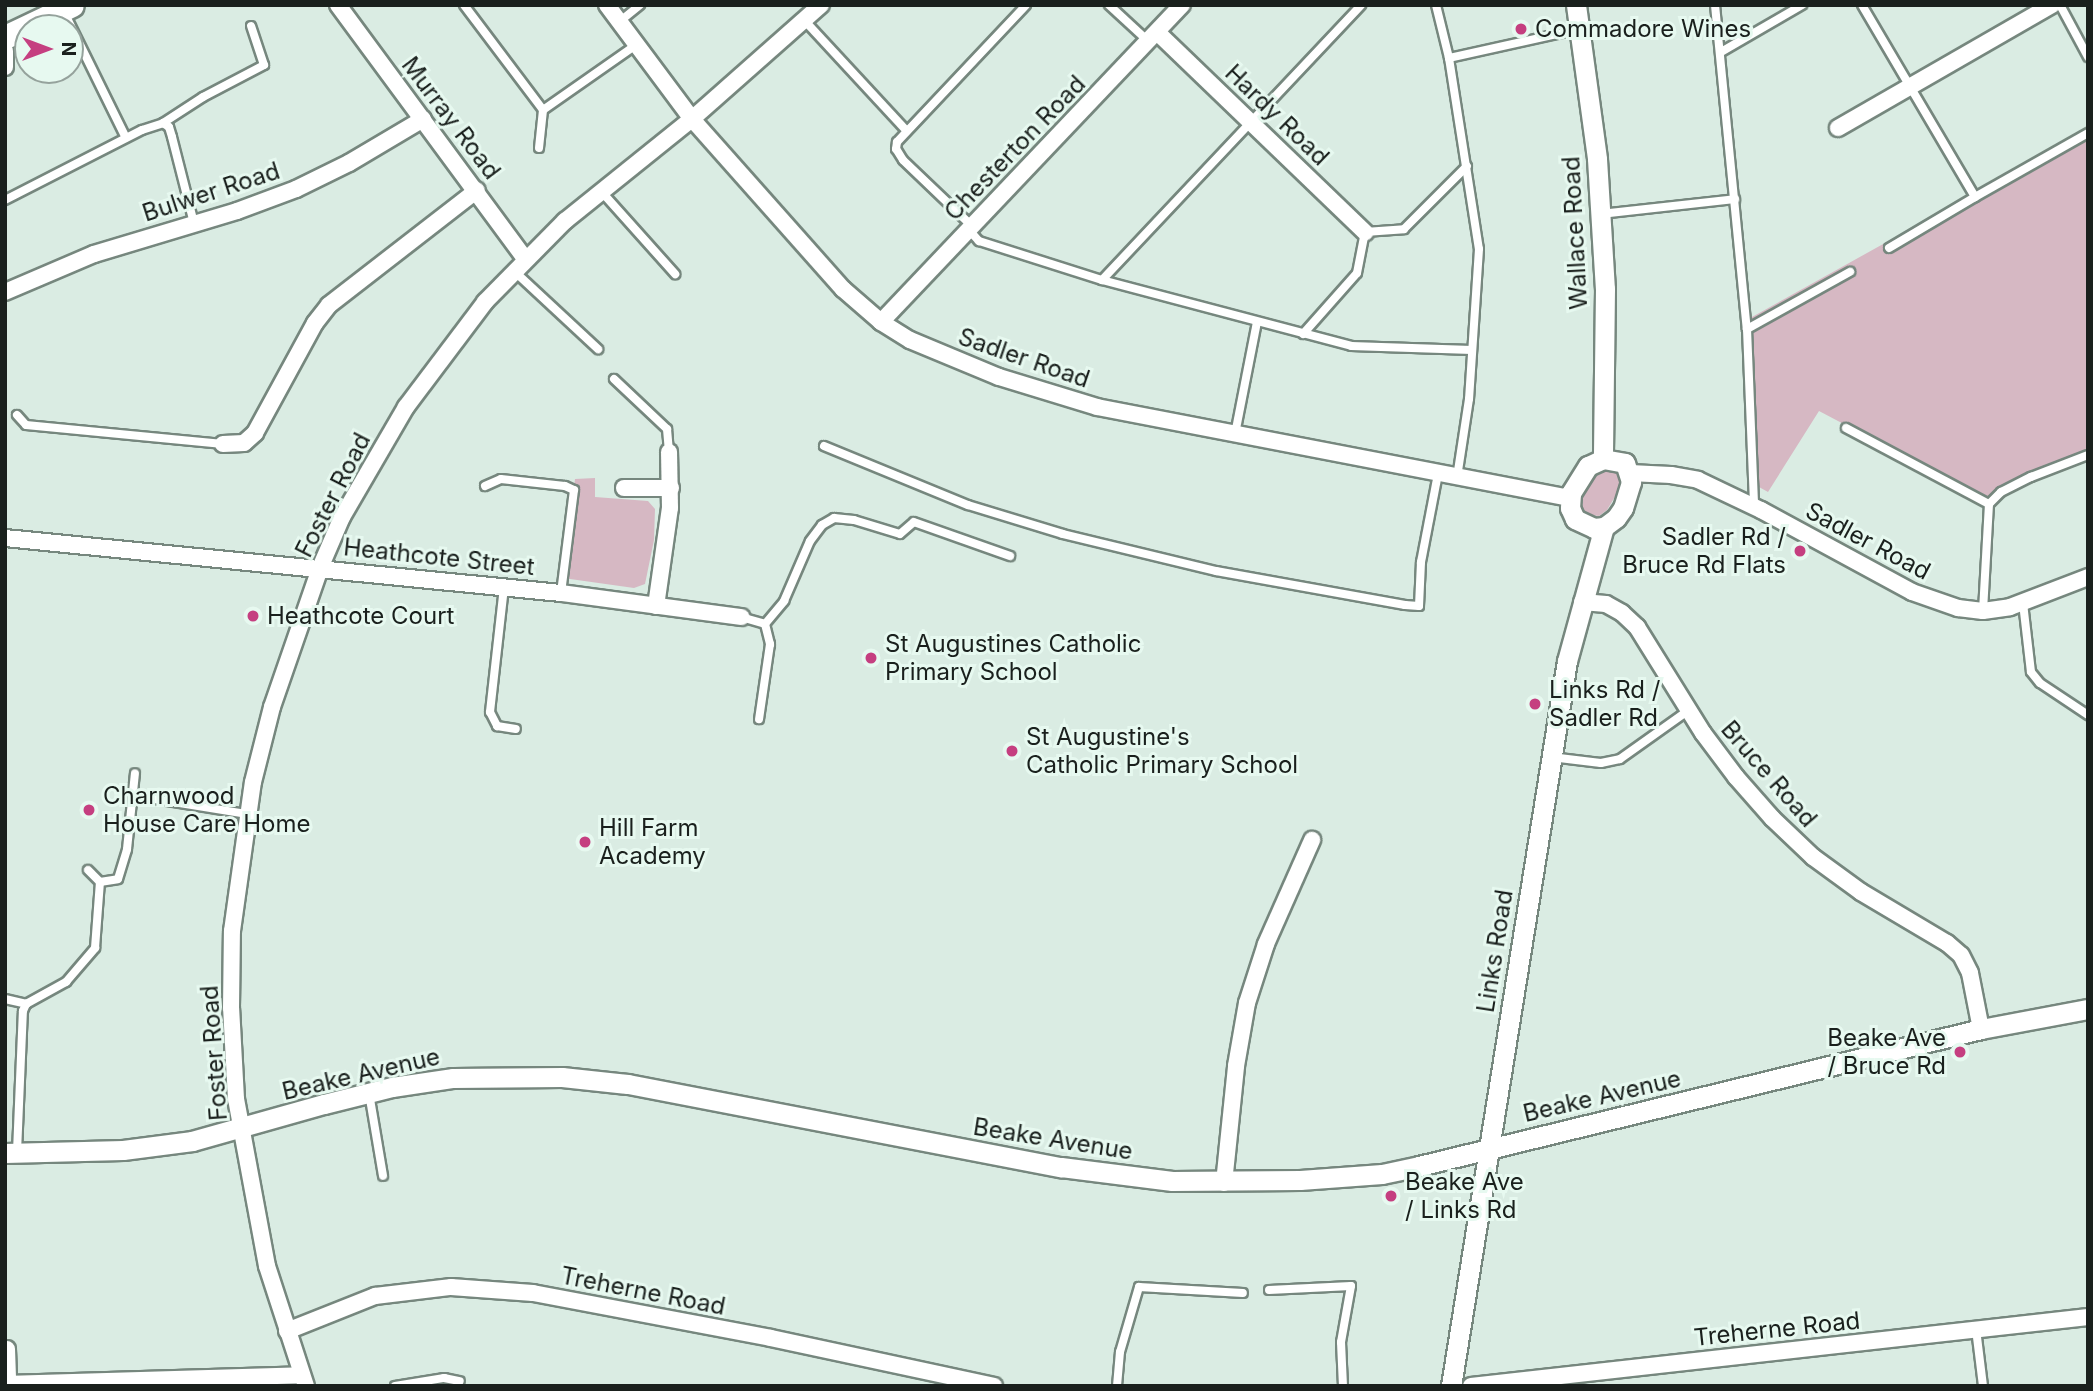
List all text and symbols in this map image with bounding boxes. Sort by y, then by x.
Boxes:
north arrow [14,14,84,84]
place label: Commadore Wines [1535,15,1751,43]
marker: Commadore Wines [1513,21,1529,37]
text: N [57,42,80,56]
street label: Murray Road [396,51,506,185]
street label: Hardy Road [1219,58,1335,172]
street label: Chesterton Road [939,70,1091,226]
street label: Bulwer Road [139,156,283,228]
street label: Wallace Road [1557,156,1593,310]
street label: Sadler Road [955,322,1093,394]
street label: Foster Road [289,428,377,562]
street label: Sadler Road [1801,496,1935,586]
place label: Sadler Rd / Bruce Rd Flats [1622,523,1786,579]
street label: Heathcote Street [342,533,536,581]
marker: Sadler Rd / Bruce Rd Flats [1792,543,1808,559]
place label: Heathcote Court [267,602,454,630]
marker: Heathcote Court [245,608,261,624]
place label: St Augustines Catholic Primary School [885,630,1141,686]
marker: St Augustines Catholic Primary School [863,650,879,666]
place label: Links Rd / Sadler Rd [1549,676,1660,732]
marker: Links Rd / Sadler Rd [1527,696,1543,712]
street label: Bruce Road [1715,715,1823,833]
place label: St Augustine's Catholic Primary School [1026,723,1298,779]
marker: St Augustine's Catholic Primary School [1004,743,1020,759]
place label: Charnwood House Care Home [103,782,310,838]
marker: Charnwood House Care Home [81,802,97,818]
place label: Hill Farm Academy [599,814,706,870]
marker: Hill Farm Academy [577,834,593,850]
street label: Links Road [1471,887,1519,1015]
street label: Foster Road [195,984,233,1122]
place label: Beake Ave / Bruce Rd [1827,1024,1946,1080]
street label: Beake Avenue [279,1042,443,1106]
marker: Beake Ave / Bruce Rd [1952,1044,1968,1060]
street label: Beake Avenue [1520,1064,1684,1128]
street label: Beake Avenue [971,1112,1135,1166]
place label: Beake Ave / Links Rd [1405,1168,1524,1224]
marker: Beake Ave / Links Rd [1383,1188,1399,1204]
street label: Treherne Road [558,1261,728,1321]
street label: Treherne Road [1692,1306,1862,1352]

